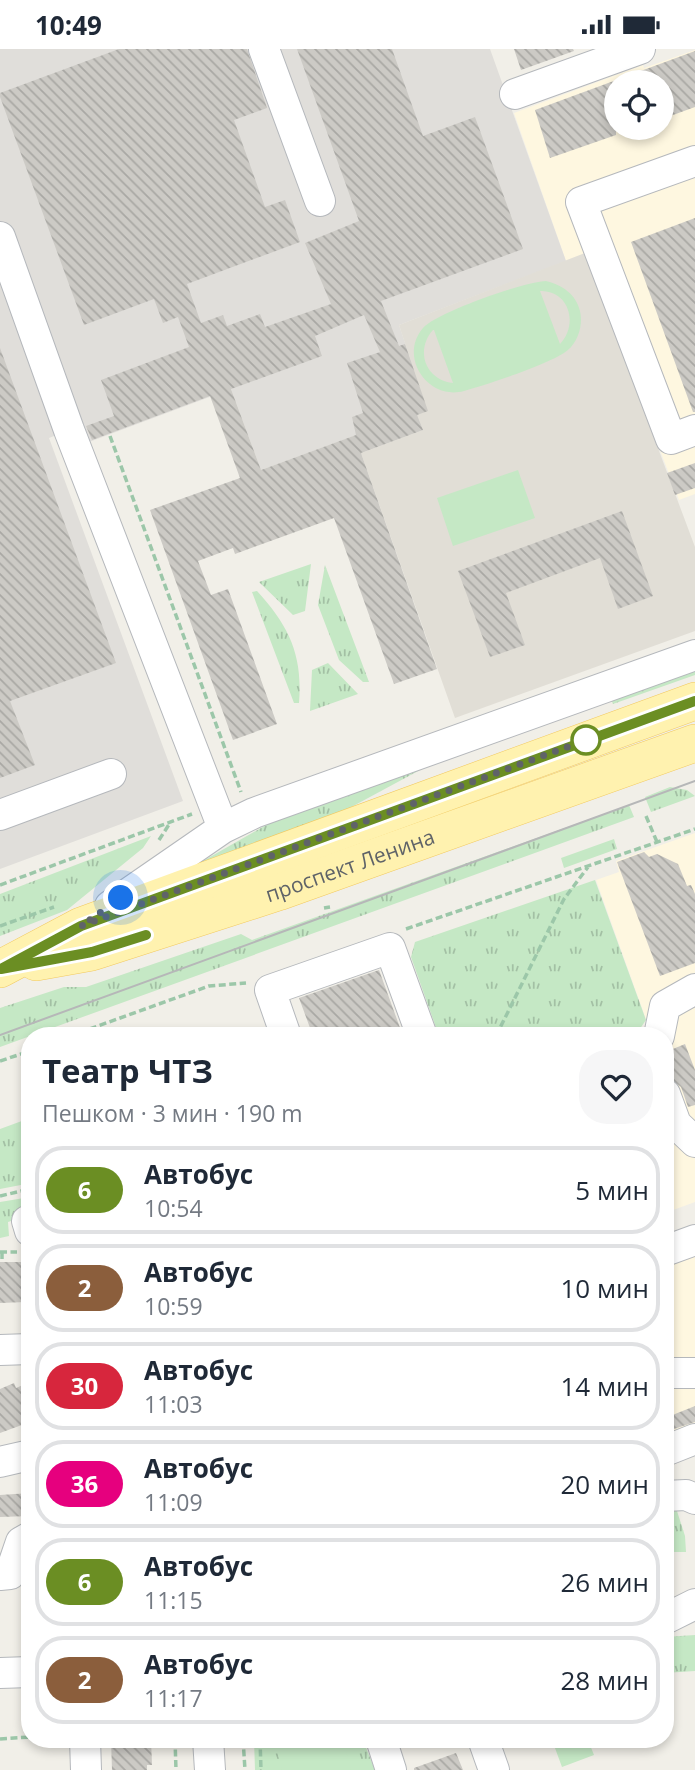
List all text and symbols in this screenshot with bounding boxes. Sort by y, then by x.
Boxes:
text: 10:49 [35,7,102,43]
map controls [604,70,674,140]
button: locate [604,70,674,140]
unlabelled marker [571,725,601,755]
street label: проспект Ленина [262,822,438,908]
your location [103,880,138,915]
text: Театр ЧТЗ [42,1048,213,1093]
button: heart [579,1050,653,1124]
text: Пешком · 3 мин · 190 m [42,1097,303,1129]
text: Автобус [144,1156,253,1192]
text: 5 мин [575,1172,649,1208]
text: 6 [78,1173,91,1206]
text: 10:54 [144,1192,203,1224]
text: Автобус [144,1254,253,1290]
text: 10 мин [560,1270,649,1306]
text: 2 [78,1271,91,1304]
text: 10:59 [144,1290,203,1322]
text: Автобус [144,1352,253,1388]
text: 14 мин [560,1368,649,1404]
text: 30 [71,1369,98,1402]
text: 11:03 [144,1388,203,1420]
text: Автобус [144,1450,253,1486]
text: 20 мин [560,1466,649,1502]
text: 36 [71,1467,98,1500]
text: 11:09 [144,1486,203,1518]
text: Автобус [144,1548,253,1584]
text: 26 мин [560,1564,649,1600]
text: 6 [78,1565,91,1598]
text: 11:15 [144,1584,203,1616]
text: Автобус [144,1646,253,1682]
text: 28 мин [560,1662,649,1698]
text: 2 [78,1663,91,1696]
text: 11:17 [144,1682,203,1714]

